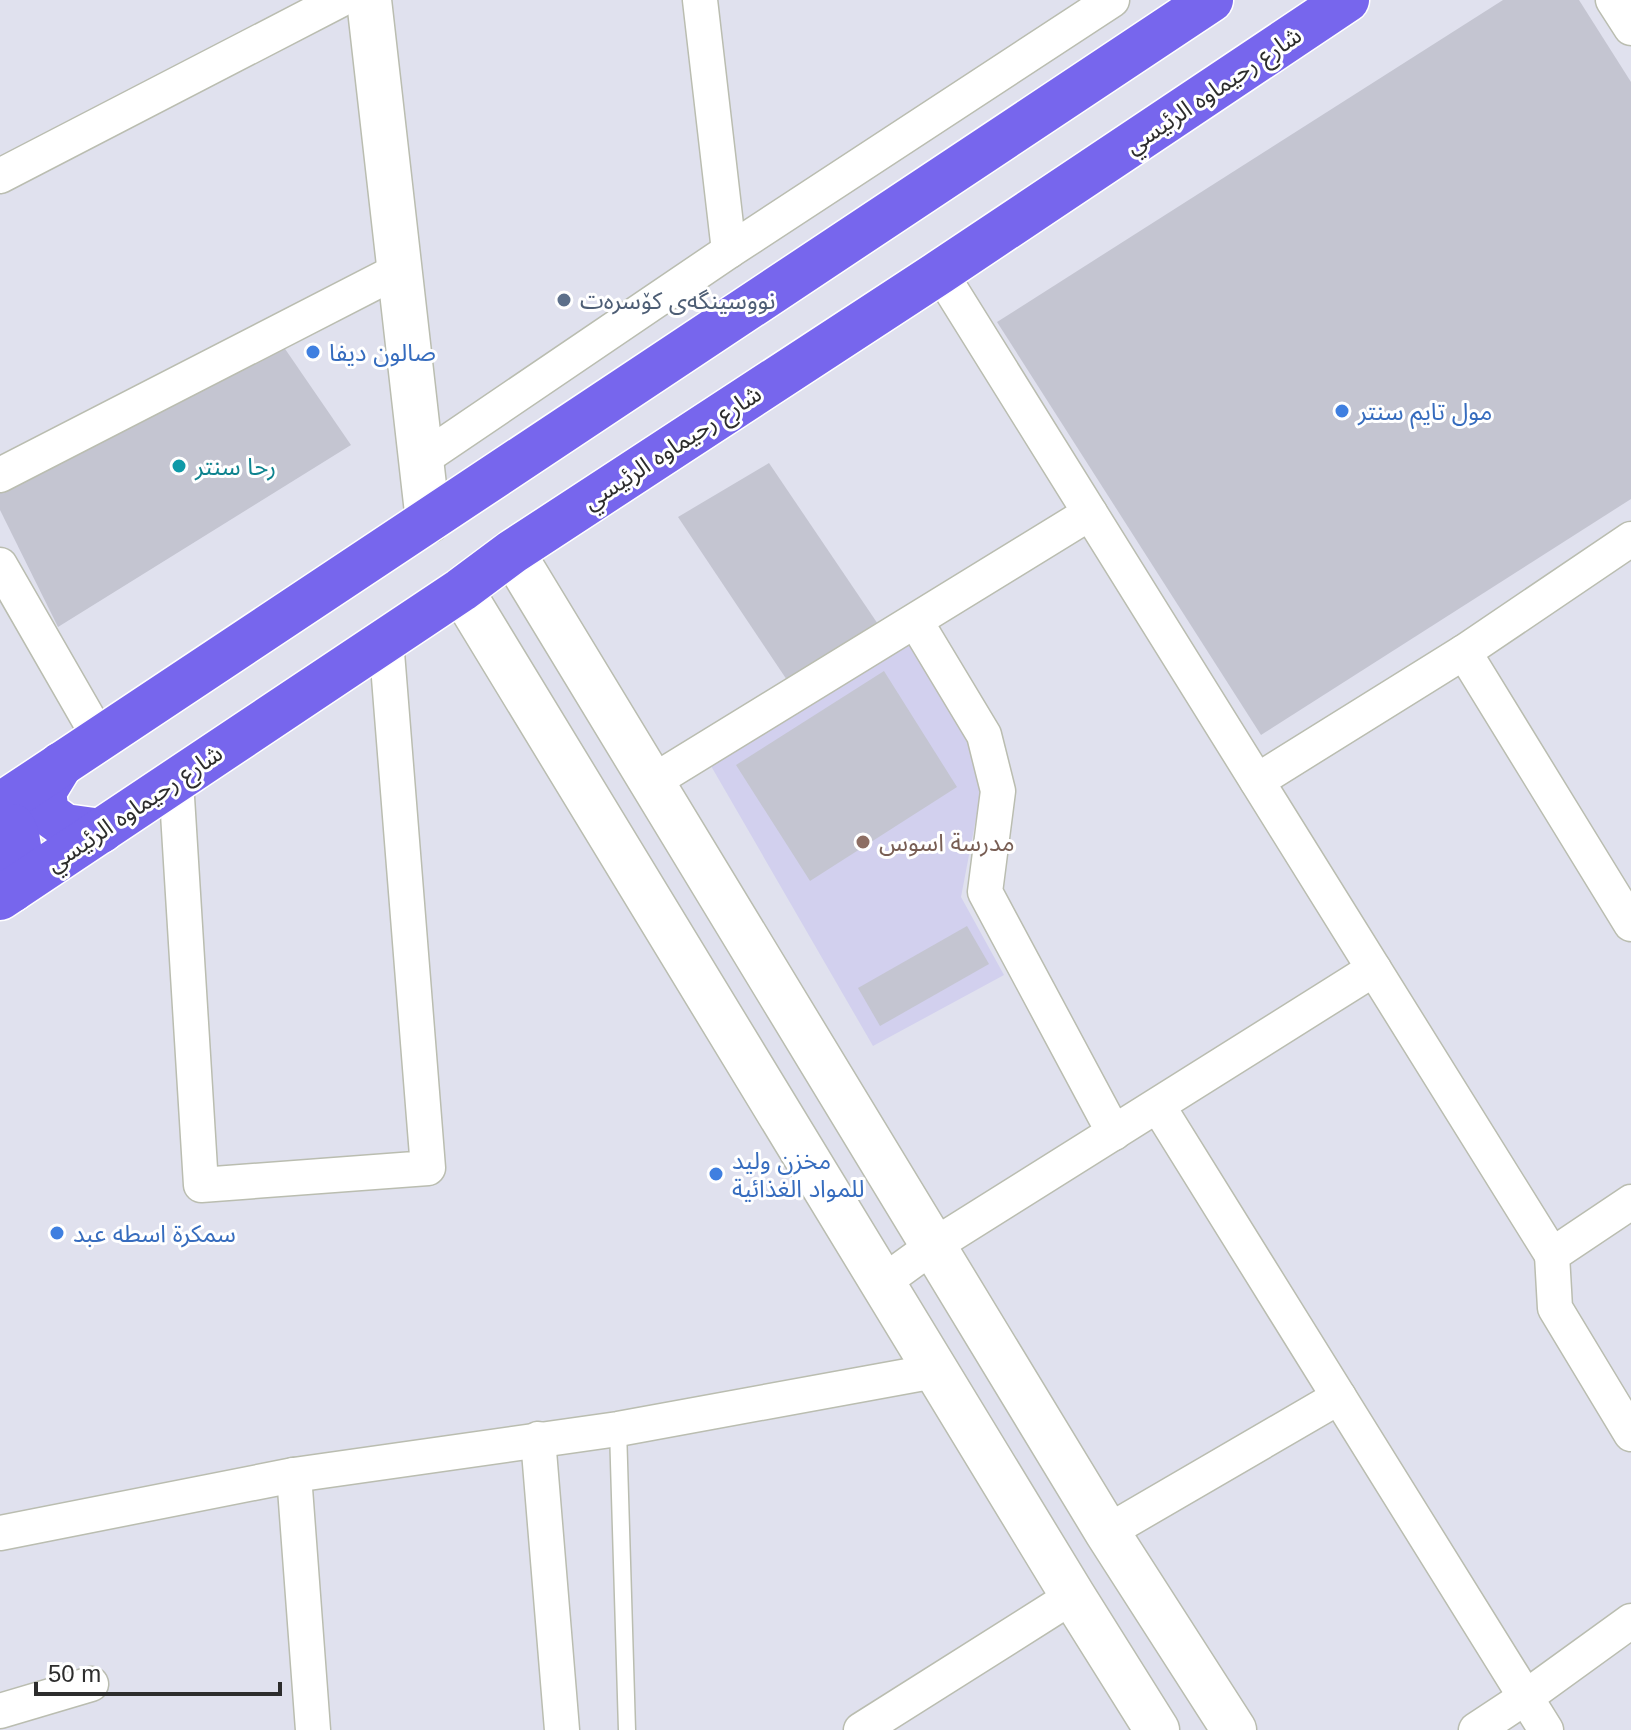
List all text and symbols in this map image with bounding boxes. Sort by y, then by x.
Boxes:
street label: شارع رحيماوه الرئيسي [1120,21,1309,164]
place label: نووسینگەی کۆسرەت [580,287,775,315]
marker: نووسینگەی کۆسرەت [555,291,573,309]
place label: صالون ديفا [329,339,436,367]
marker: صالون ديفا [304,343,322,361]
street label: شارع رحيماوه الرئيسي [578,379,769,519]
place label: مول تايم سنتر [1357,398,1492,429]
marker: مول تايم سنتر [1333,402,1351,420]
place label: رحا سنتر [194,453,276,481]
marker: رحا سنتر [170,457,188,475]
street label: شارع رحيماوه الرئيسي [41,739,230,882]
place label: مدرسة اسوس [879,829,1014,857]
marker: مدرسة اسوس [854,833,872,851]
place label: مخزن وليد للمواد الغذائية [732,1147,864,1203]
marker: مخزن وليد للمواد الغذائية [707,1165,725,1183]
place label: سمكرة اسطه عبد [73,1220,236,1248]
marker: سمكرة اسطه عبد [48,1224,66,1242]
scale bar [36,1646,280,1696]
text: 50 m [48,1660,101,1687]

